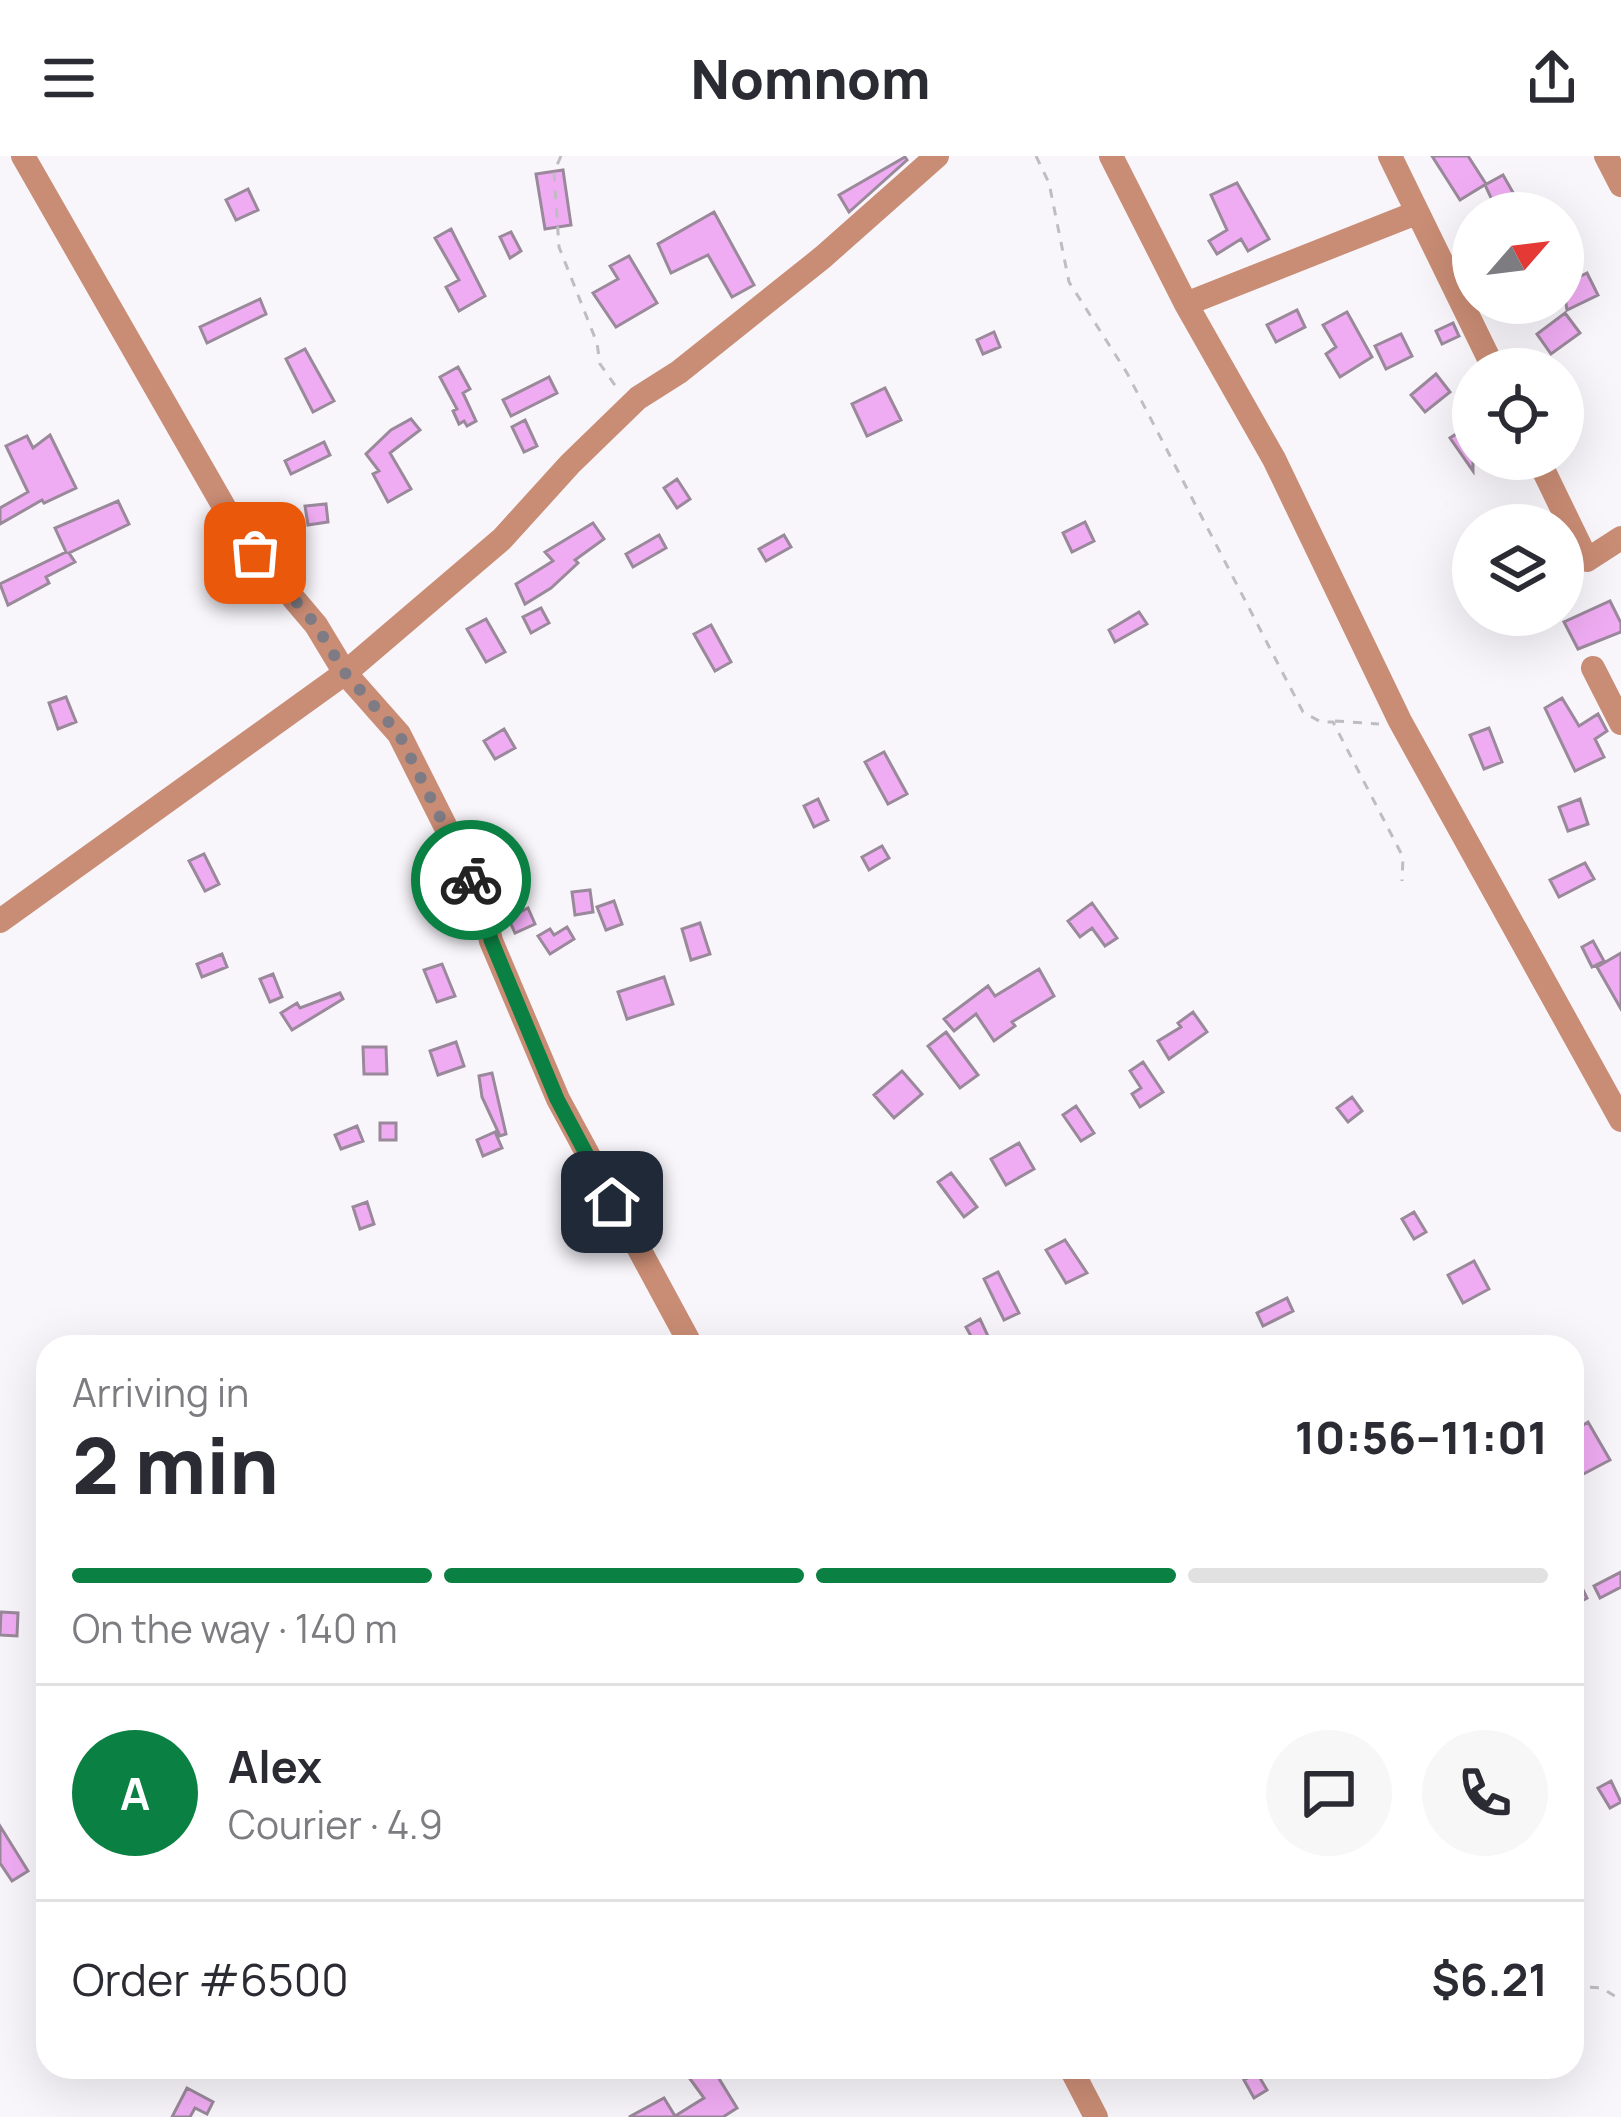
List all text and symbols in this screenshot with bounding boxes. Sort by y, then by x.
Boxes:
text: Nomnom [691,41,930,115]
icon: menu [36,45,102,111]
icon: share [1519,45,1585,111]
north arrow [1452,192,1584,324]
map controls [1452,192,1584,636]
button: locate [1452,348,1584,480]
pin [204,502,306,604]
button: layers [1452,504,1584,636]
icon: bag [222,520,288,586]
courier [411,820,531,940]
icon: bike [438,847,504,913]
pin [561,1151,663,1253]
icon: home [579,1169,645,1235]
text: Arriving in [72,1365,249,1419]
text: 10:56–11:01 [1295,1406,1548,1468]
text: 2 min [72,1411,279,1517]
text: On the way · 140 m [72,1601,398,1655]
button: chat [1266,1730,1392,1856]
button: phone [1422,1730,1548,1856]
text: Alex [228,1735,322,1797]
text: A [120,1762,150,1824]
text: Courier · 4.9 [228,1797,443,1851]
text: Order #6500 [72,1948,349,2010]
text: $6.21 [1432,1948,1548,2010]

